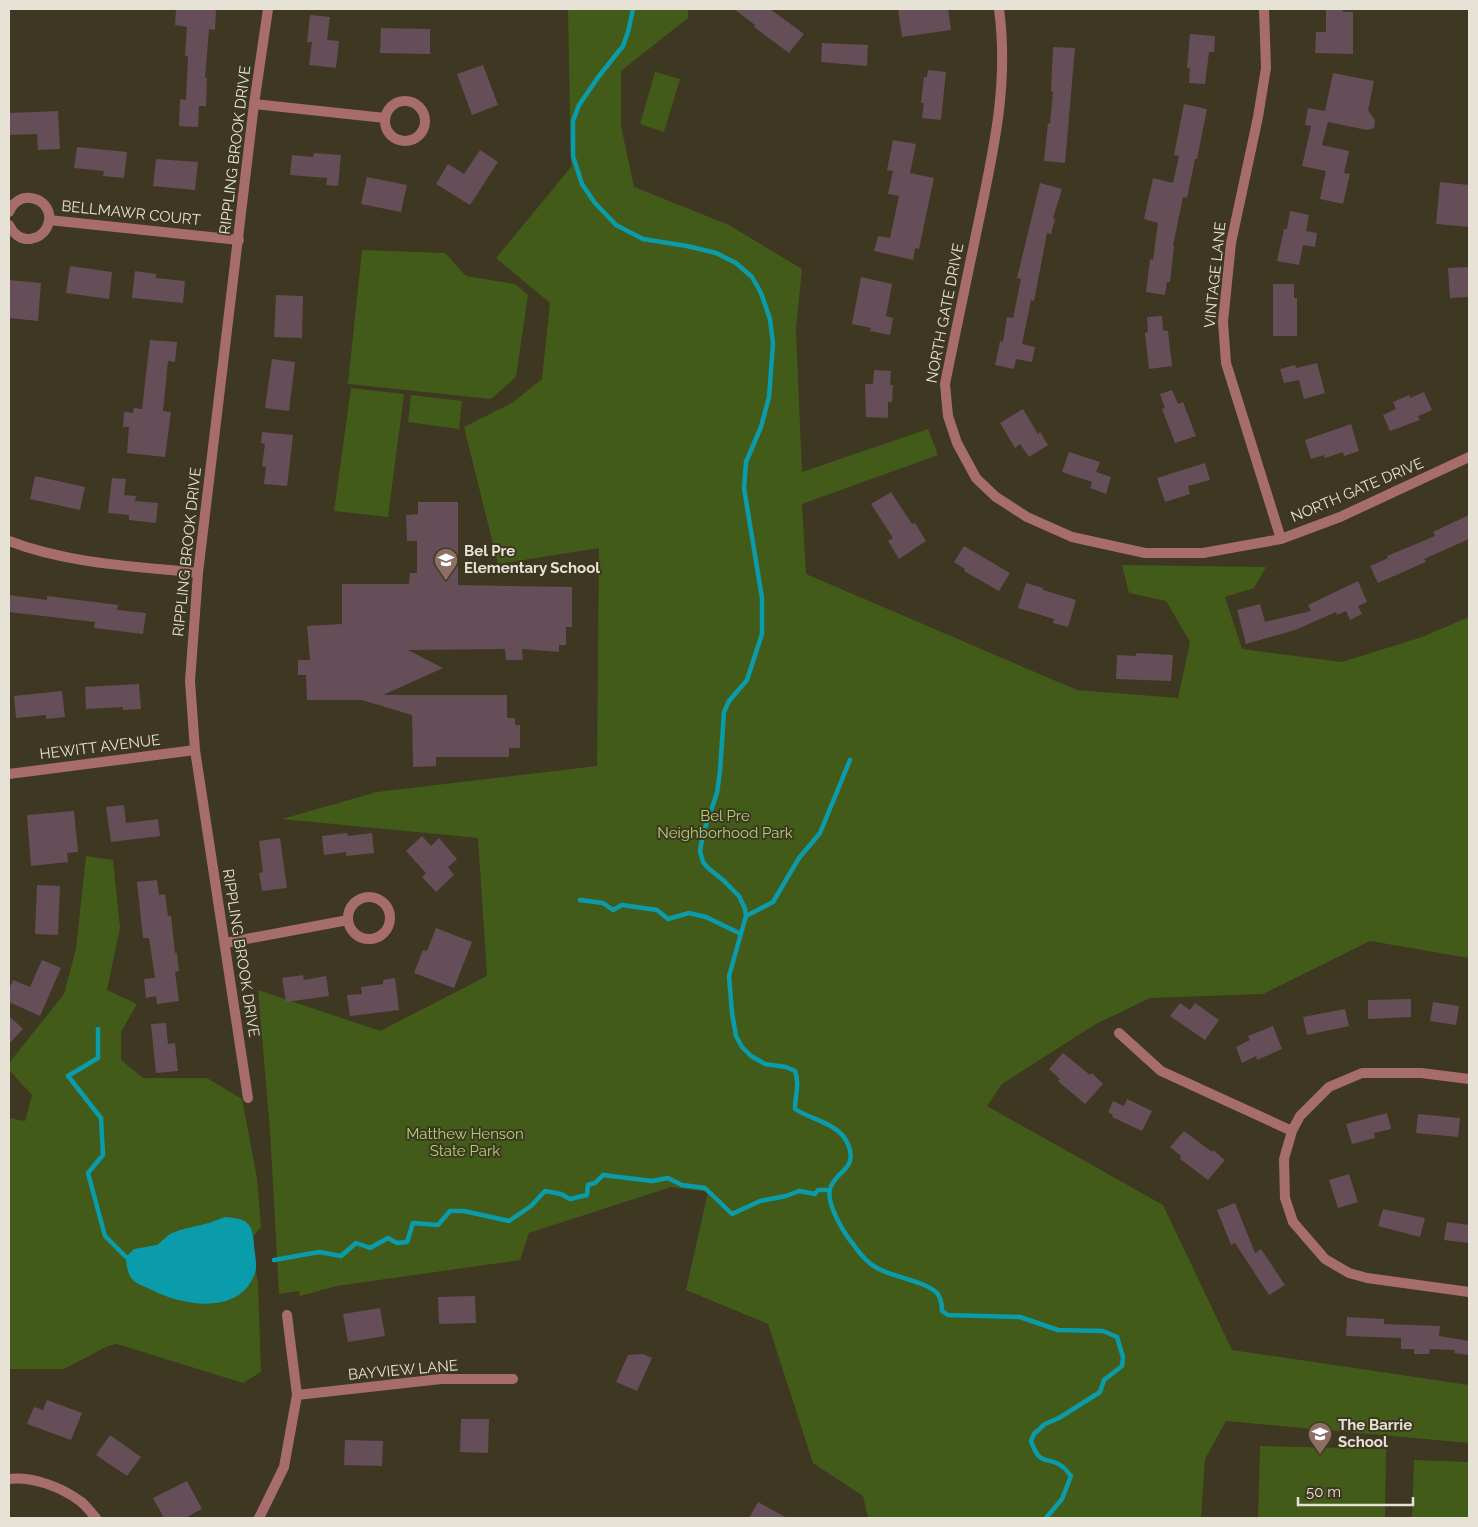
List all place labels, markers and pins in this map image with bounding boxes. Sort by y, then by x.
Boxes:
place label: Bel Pre Elementary School [464,542,600,577]
school or university icon: Bel Pre Elementary School [433,547,459,581]
place label: The Barrie School [1338,1416,1412,1451]
school or university icon: The Barrie School [1307,1421,1333,1455]

